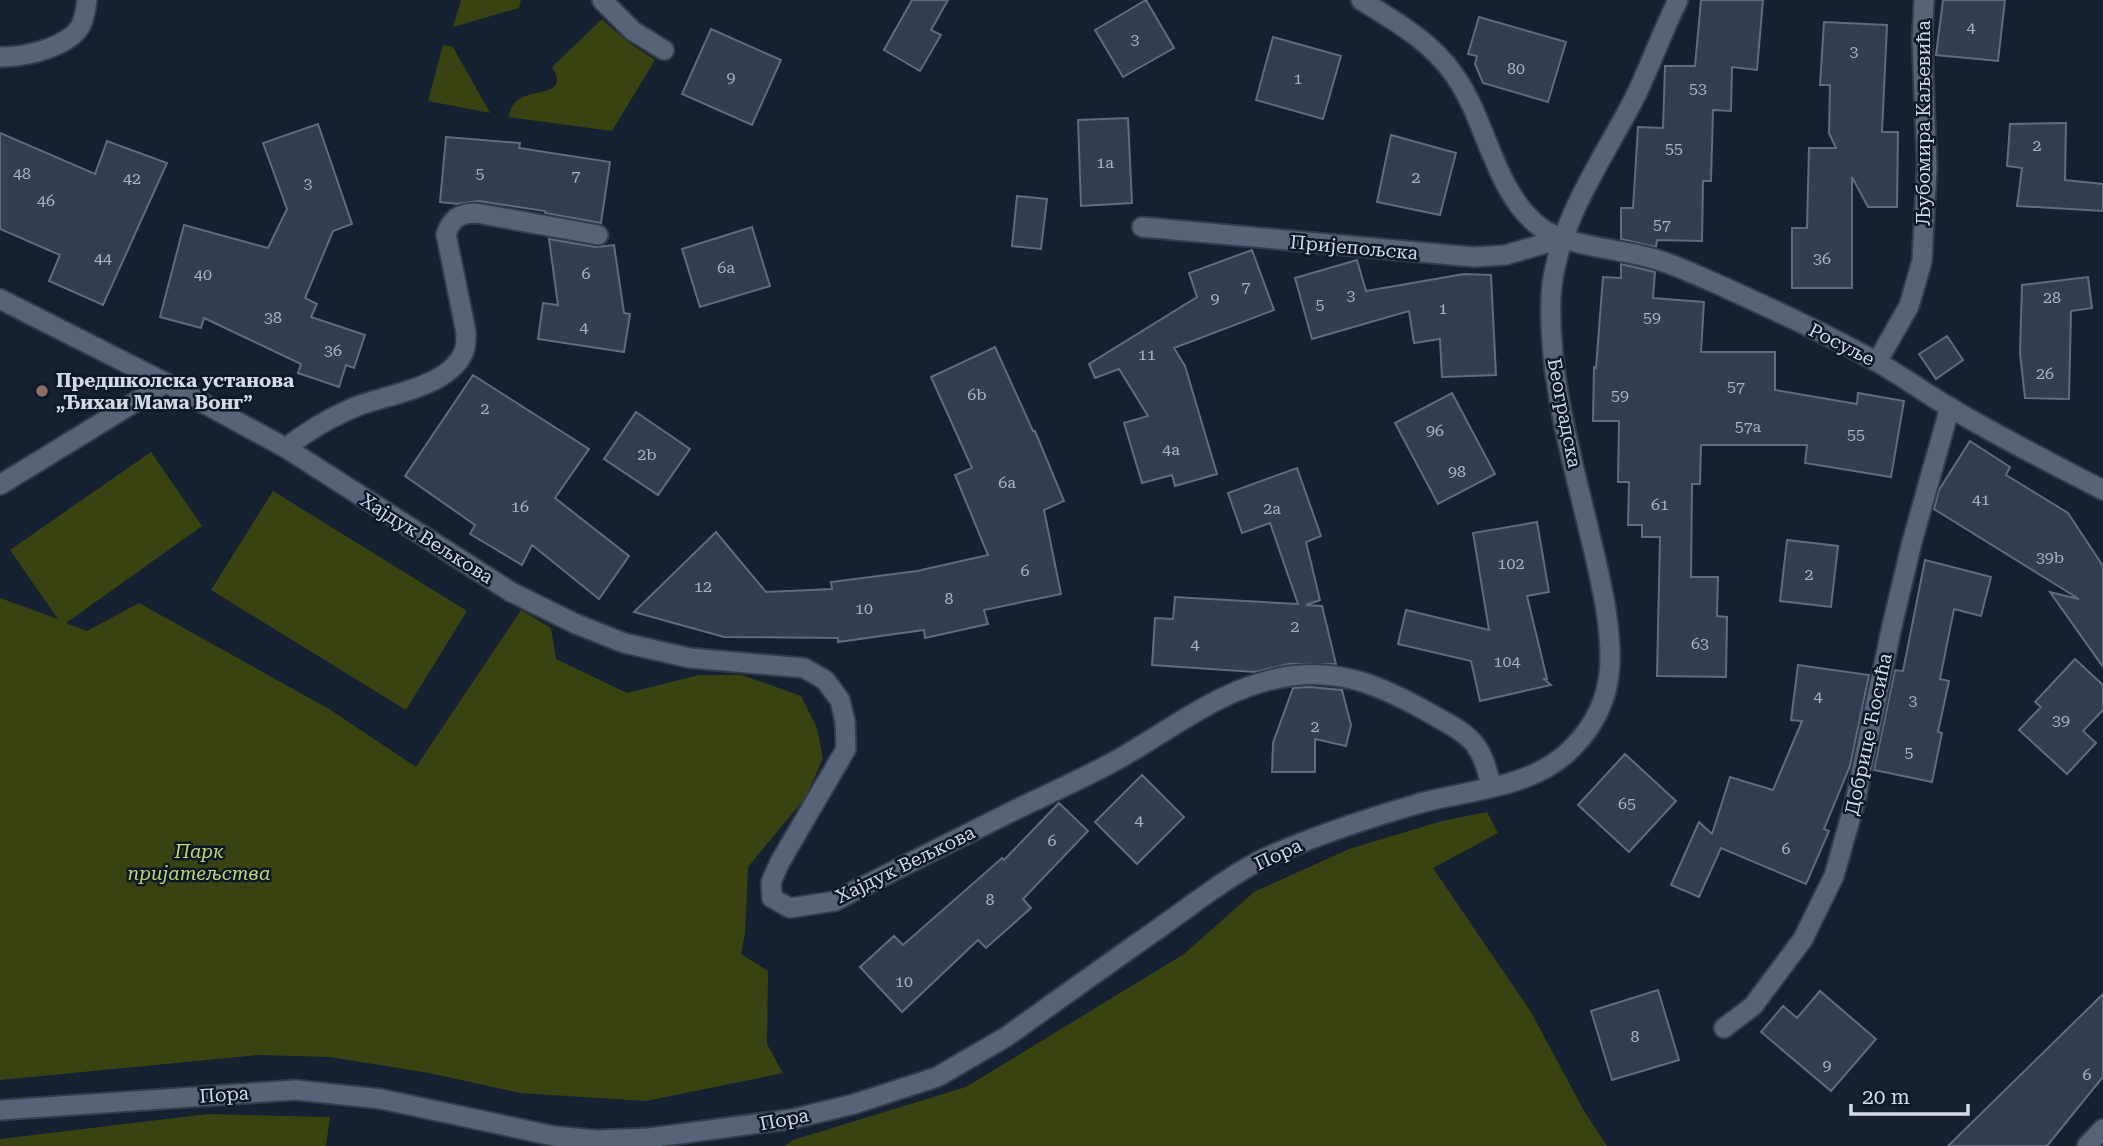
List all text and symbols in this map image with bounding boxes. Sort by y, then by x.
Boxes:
house number: 4 [1967,18,1976,37]
street label: Љубомира Каљевића [1912,20,1935,226]
house number: 3 [1131,30,1140,49]
house number: 3 [1850,42,1859,61]
house number: 80 [1507,59,1525,78]
house number: 9 [727,68,736,87]
house number: 1 [1294,69,1303,88]
house number: 53 [1689,79,1707,98]
house number: 2 [2033,136,2042,155]
house number: 55 [1665,139,1683,158]
house number: 1a [1096,153,1114,172]
house number: 48 [13,164,31,183]
house number: 5 [476,164,485,183]
house number: 7 [572,166,581,185]
house number: 2 [1412,168,1421,187]
house number: 42 [123,169,141,188]
house number: 3 [304,174,313,193]
house number: 46 [37,191,55,210]
house number: 57 [1653,215,1671,234]
street label: Пријепољска [1289,230,1420,265]
house number: 44 [94,249,112,268]
house number: 36 [1813,249,1831,268]
house number: 6a [717,258,735,277]
house number: 6 [582,264,591,283]
house number: 40 [194,265,212,284]
house number: 7 [1242,277,1251,296]
house number: 3 [1347,286,1356,305]
house number: 28 [2043,288,2061,307]
house number: 9 [1211,289,1220,308]
house number: 5 [1316,295,1325,314]
house number: 1 [1439,299,1448,318]
house number: 38 [264,308,282,327]
house number: 59 [1643,308,1661,327]
house number: 4 [580,318,589,337]
street label: Росуље [1805,318,1879,371]
house number: 36 [324,341,342,360]
house number: 11 [1138,345,1156,364]
street label: Београдска [1543,356,1587,470]
house number: 26 [2036,364,2054,383]
place label: Предшколска установа „Ђихаи Мама Вонг” [56,369,294,414]
house number: 57 [1727,377,1745,396]
marker: Предшколска установа „Ђихаи Мама Вонг” [34,383,50,399]
house number: 6b [967,385,987,404]
house number: 59 [1611,386,1629,405]
house number: 2 [481,399,490,418]
house number: 57a [1735,417,1762,436]
house number: 96 [1426,421,1444,440]
house number: 55 [1847,425,1865,444]
house number: 4a [1162,440,1180,459]
house number: 2b [637,445,657,464]
house number: 98 [1448,462,1466,481]
house number: 6a [998,473,1016,492]
street label: Хајдук Вељкова [356,488,498,589]
house number: 41 [1972,490,1990,509]
house number: 61 [1651,495,1669,514]
house number: 16 [511,497,529,516]
house number: 2a [1263,499,1281,518]
house number: 39b [2036,548,2064,567]
house number: 102 [1498,554,1524,573]
house number: 6 [1021,561,1030,580]
house number: 2 [1805,565,1814,584]
house number: 12 [694,577,712,596]
house number: 8 [945,589,954,608]
house number: 10 [855,599,873,618]
house number: 2 [1291,617,1300,636]
house number: 63 [1691,634,1709,653]
house number: 4 [1191,635,1200,654]
street label: Добрице Ћосића [1840,650,1897,817]
house number: 104 [1494,652,1520,671]
house number: 4 [1814,687,1823,706]
house number: 3 [1909,691,1918,710]
house number: 39 [2052,711,2070,730]
house number: 2 [1311,717,1320,736]
house number: 5 [1905,743,1914,762]
house number: 65 [1618,794,1636,813]
house number: 4 [1135,811,1144,830]
street label: Хајдук Вељкова [832,820,979,908]
house number: 6 [1048,831,1057,850]
street label: Пора [1251,833,1306,875]
house number: 6 [1782,839,1791,858]
park label: Парк пријатељства [128,840,270,885]
house number: 8 [986,890,995,909]
house number: 10 [895,972,913,991]
house number: 8 [1631,1027,1640,1046]
house number: 9 [1823,1056,1832,1075]
house number: 6 [2083,1065,2092,1084]
scale bar [1851,1072,1968,1116]
street label: Пора [198,1081,250,1108]
text: 20 m [1862,1085,1910,1109]
street label: Пора [758,1103,811,1136]

